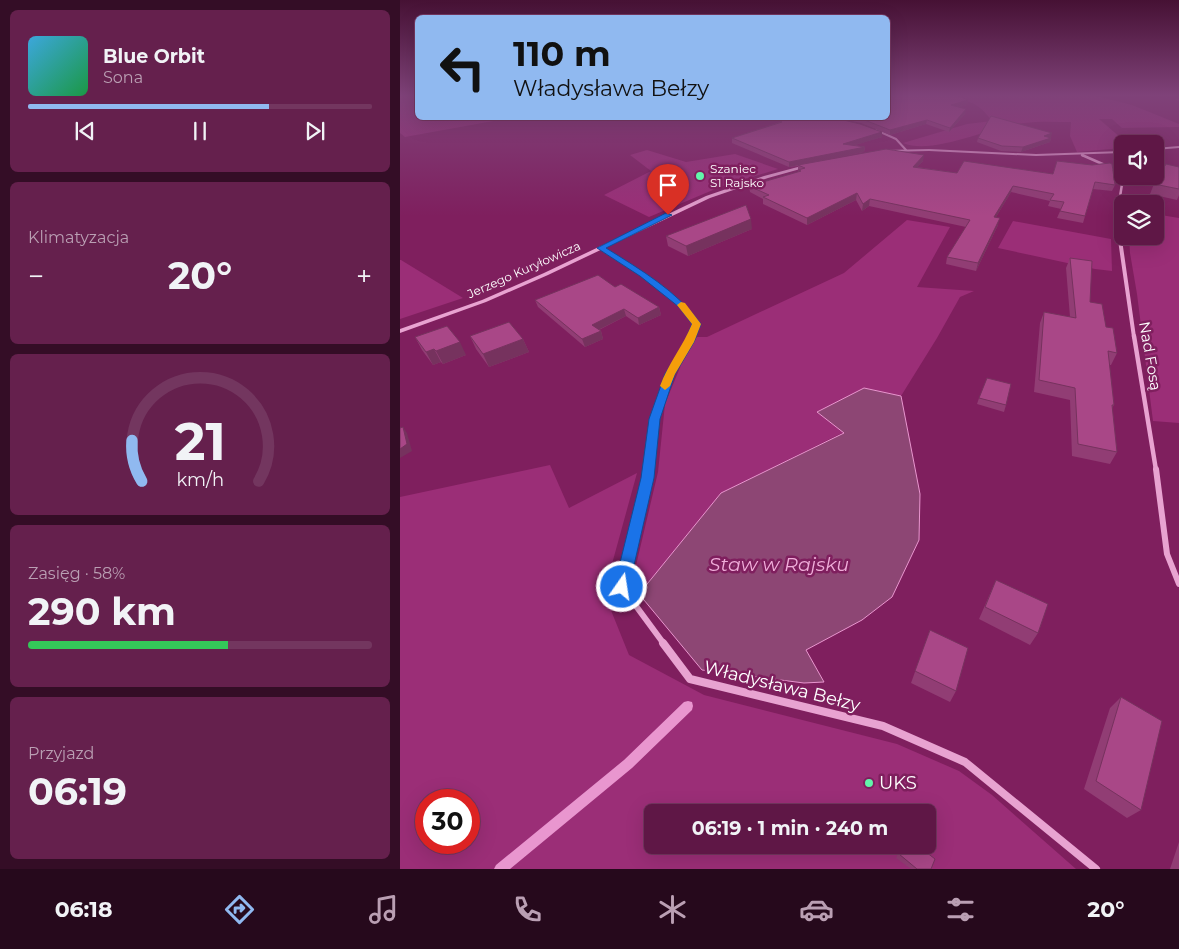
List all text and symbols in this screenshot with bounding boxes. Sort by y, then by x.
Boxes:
text: 110 m [513,32,611,75]
icon: left [430,35,495,100]
text: Blue Orbit [103,45,205,68]
text: Sona [103,68,143,87]
text: Władysława Bełzy [513,75,709,102]
icon: previous [71,117,99,145]
icon: pause [186,117,214,145]
icon: next [301,117,329,145]
map controls [1114,135,1164,245]
button: sound [1114,135,1164,185]
place label: Szaniec S1 Rajsko [710,161,764,190]
pin [647,164,689,215]
marker: Szaniec S1 Rajsko [694,170,706,182]
icon: arrive [654,171,682,199]
button: layers [1114,195,1164,245]
text: Klimatyzacja [28,228,129,247]
street label: Jerzego Kuryłowicza [464,238,583,302]
text: 20° [168,252,232,299]
text: − [28,259,44,293]
text: + [356,259,372,293]
street label: Nad Fosą [1135,320,1166,392]
text: 21 [174,410,226,473]
text: km/h [176,469,224,490]
water label: Staw w Rajsku [709,553,849,576]
position arrow [595,560,647,612]
text: Zasięg · 58% [28,564,125,583]
text: 290 km [28,588,176,635]
street label: Władysława Bełzy [701,656,863,716]
text: Przyjazd [28,744,94,763]
text: 06:19 [28,768,127,815]
place label: UKS [879,772,917,794]
marker: UKS [863,777,875,789]
speed limit sign: 30 [415,789,480,854]
text: 06:19 · 1 min · 240 m [692,817,888,840]
icon: directions [222,892,257,927]
icon: music [366,892,401,927]
icon: phone [510,892,545,927]
icon: climate [655,892,690,927]
icon: car [799,892,834,927]
icon: filters [943,892,978,927]
text: 06:18 [55,896,113,923]
text: 20° [1087,896,1124,923]

